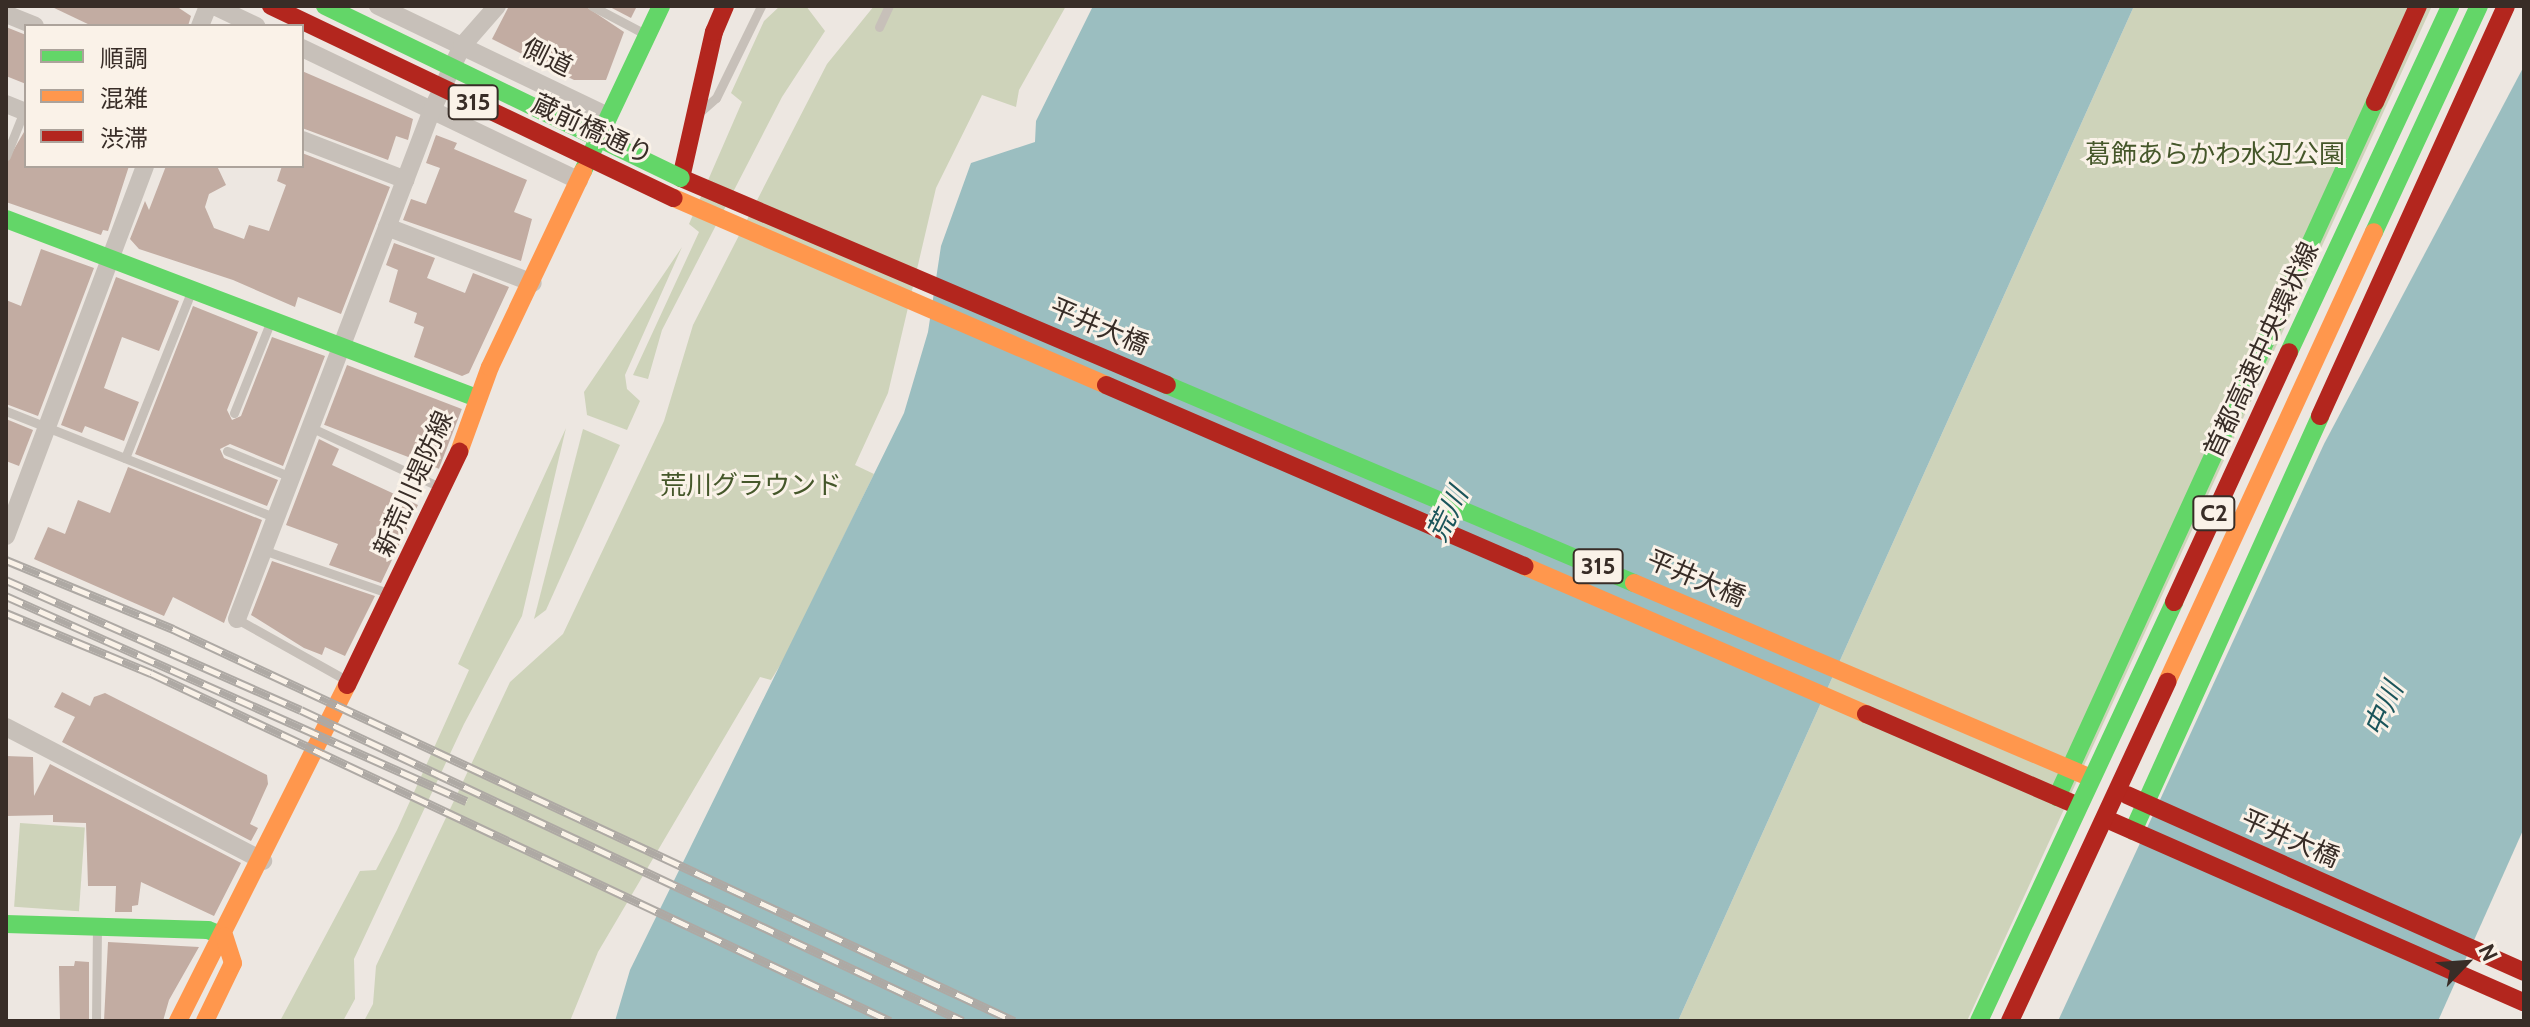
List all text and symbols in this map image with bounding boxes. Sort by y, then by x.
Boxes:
legend [24,24,304,168]
street label: 側道 [517,33,577,83]
text: 順調 [100,44,148,73]
road number: 315 [447,82,499,122]
text: 混雑 [100,84,148,113]
street label: 蔵前橋通り [526,88,658,172]
text: 渋滞 [100,124,148,153]
park label: 葛飾あらかわ水辺公園 [2085,139,2345,171]
street label: 首都高速中央環状線 [2198,237,2326,463]
street label: 平井大橋 [1045,292,1153,362]
street label: 新荒川堤防線 [368,406,460,562]
park label: 荒川グラウンド [660,470,842,502]
water label: 荒川 [1420,481,1474,547]
road number: C2 [2192,493,2236,533]
street label: 平井大橋 [1642,544,1750,614]
road number: 315 [1572,546,1624,586]
water label: 中川 [2356,677,2410,741]
street label: 平井大橋 [2236,804,2344,874]
north arrow [2426,923,2506,1003]
text: N [2473,940,2504,965]

